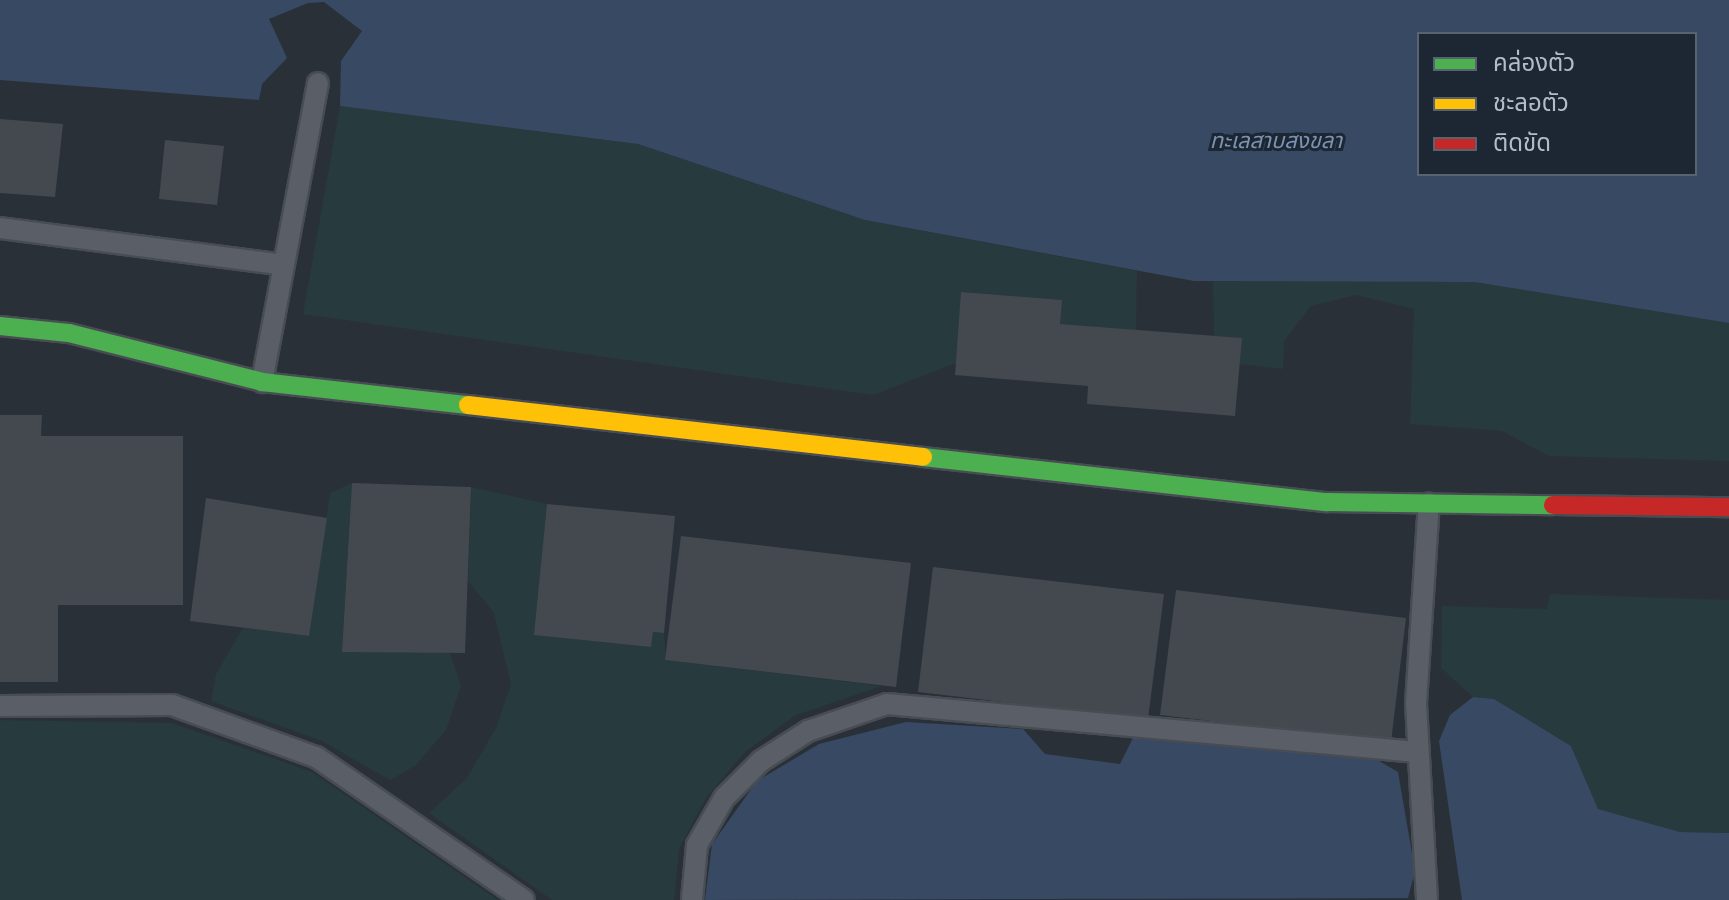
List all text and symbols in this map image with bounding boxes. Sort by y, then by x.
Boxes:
legend [1417,32,1697,176]
text: คล่องตัว [1493,47,1575,78]
text: ชะลอตัว [1493,87,1569,118]
text: ติดขัด [1493,127,1551,158]
water label: ทะเลสาบสงขลา [1210,128,1342,154]

